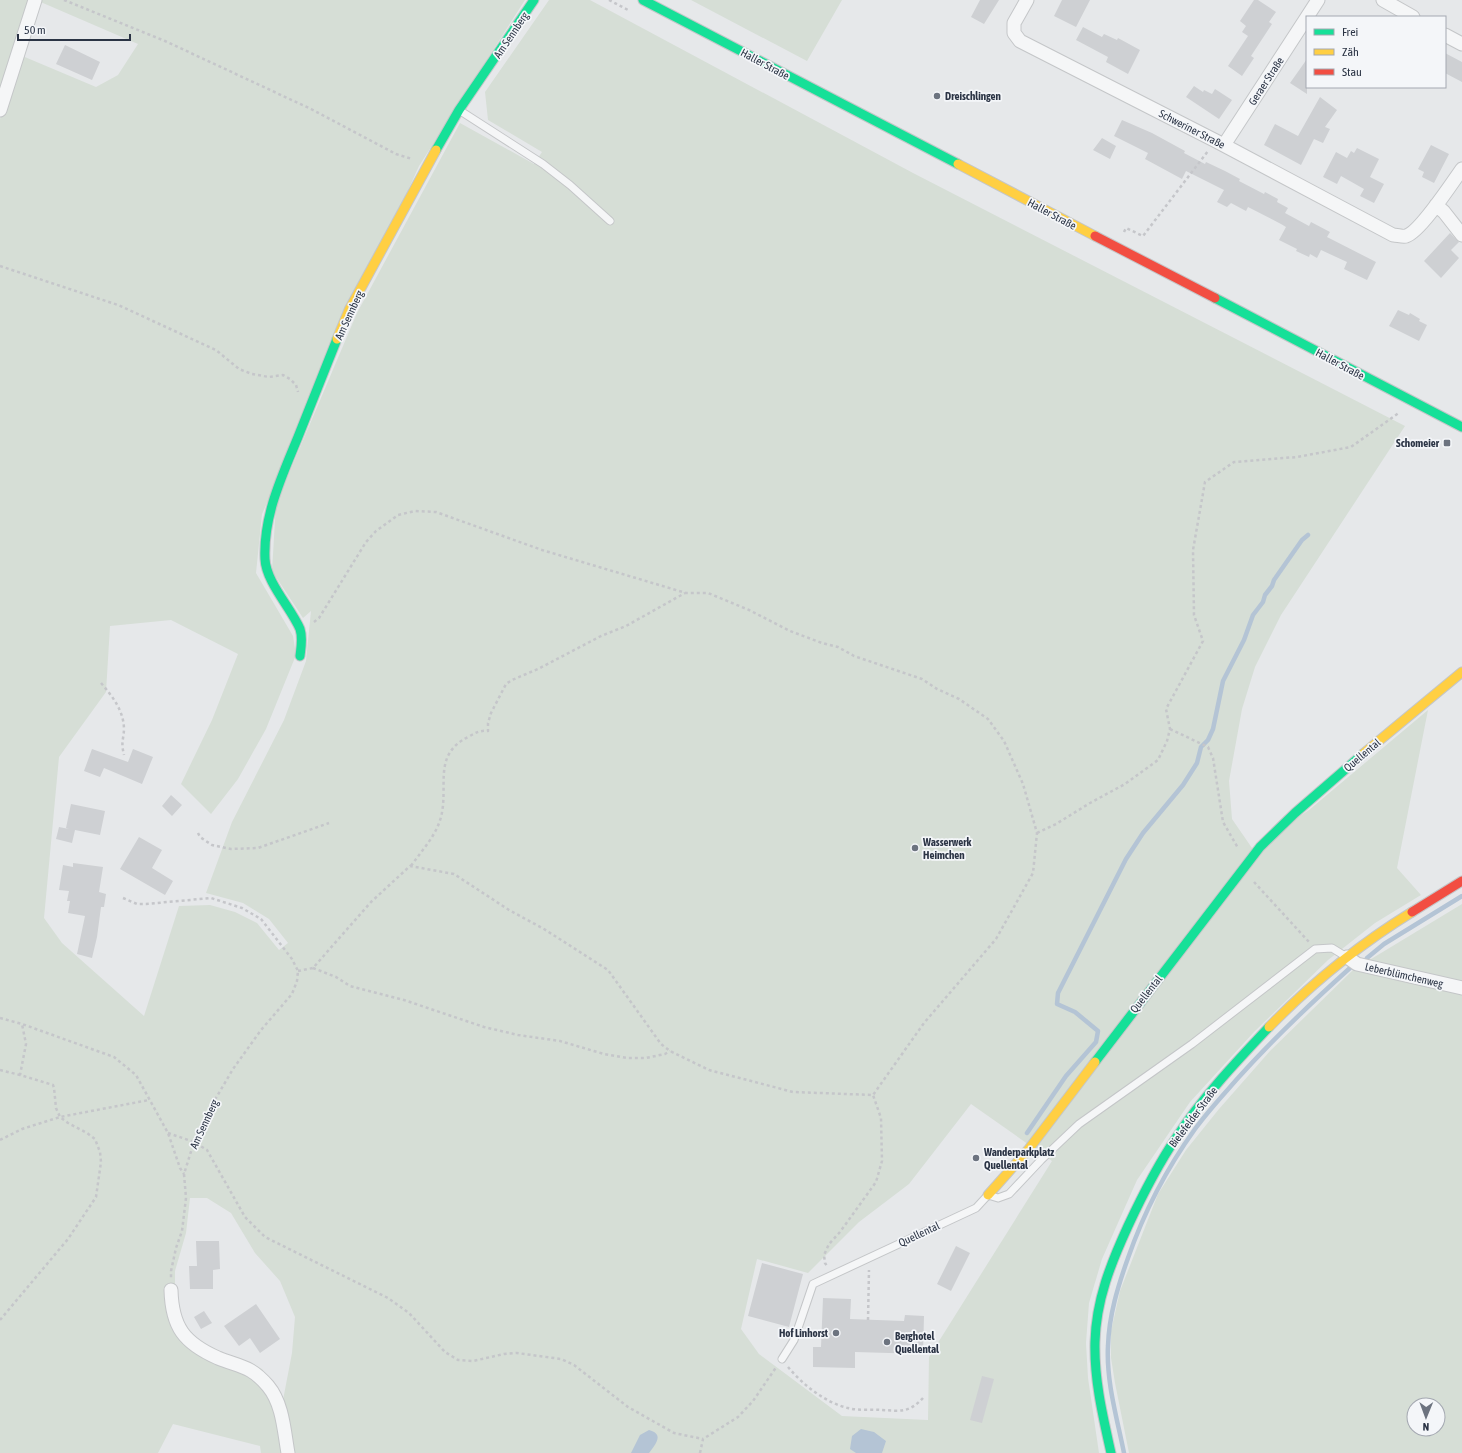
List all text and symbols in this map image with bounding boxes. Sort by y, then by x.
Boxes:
street label: Am Sennberg [491,9,531,60]
scale bar [18,16,130,42]
legend [1306,16,1446,88]
text: 50 m [24,23,46,37]
text: Frei [1342,25,1358,39]
text: Zäh [1342,45,1359,59]
street label: Haller Straße [739,46,791,82]
street label: Geraer Straße [1246,55,1286,107]
text: Stau [1342,65,1362,79]
place label: Dreischlingen [945,90,1001,102]
marker: Dreischlingen [932,91,942,101]
street label: Schweriner Straße [1157,107,1227,151]
street label: Haller Straße [1026,196,1078,232]
street label: Am Sennberg [332,288,366,342]
street label: Haller Straße [1314,346,1366,382]
place label: Schomeier [1396,437,1440,449]
marker: Schomeier [1442,438,1452,448]
street label: Quellental [1341,736,1383,774]
place label: Wasserwerk Heimchen [922,836,971,861]
marker: Wasserwerk Heimchen [910,843,920,853]
street label: Leberblümchenweg [1364,960,1445,990]
street label: Quellental [1128,973,1164,1015]
street label: Bielefelder Straße [1166,1084,1220,1150]
street label: Am Sennberg [187,1097,221,1151]
place label: Wanderparkplatz Quellental [983,1146,1054,1171]
marker: Wanderparkplatz Quellental [971,1153,981,1163]
street label: Quellental [897,1219,942,1249]
place label: Hof Linhorst [779,1327,829,1339]
marker: Hof Linhorst [831,1328,841,1338]
place label: Berghotel Quellental [895,1330,940,1355]
marker: Berghotel Quellental [882,1337,892,1347]
north arrow [1406,1397,1446,1437]
text: N [1422,1421,1429,1433]

